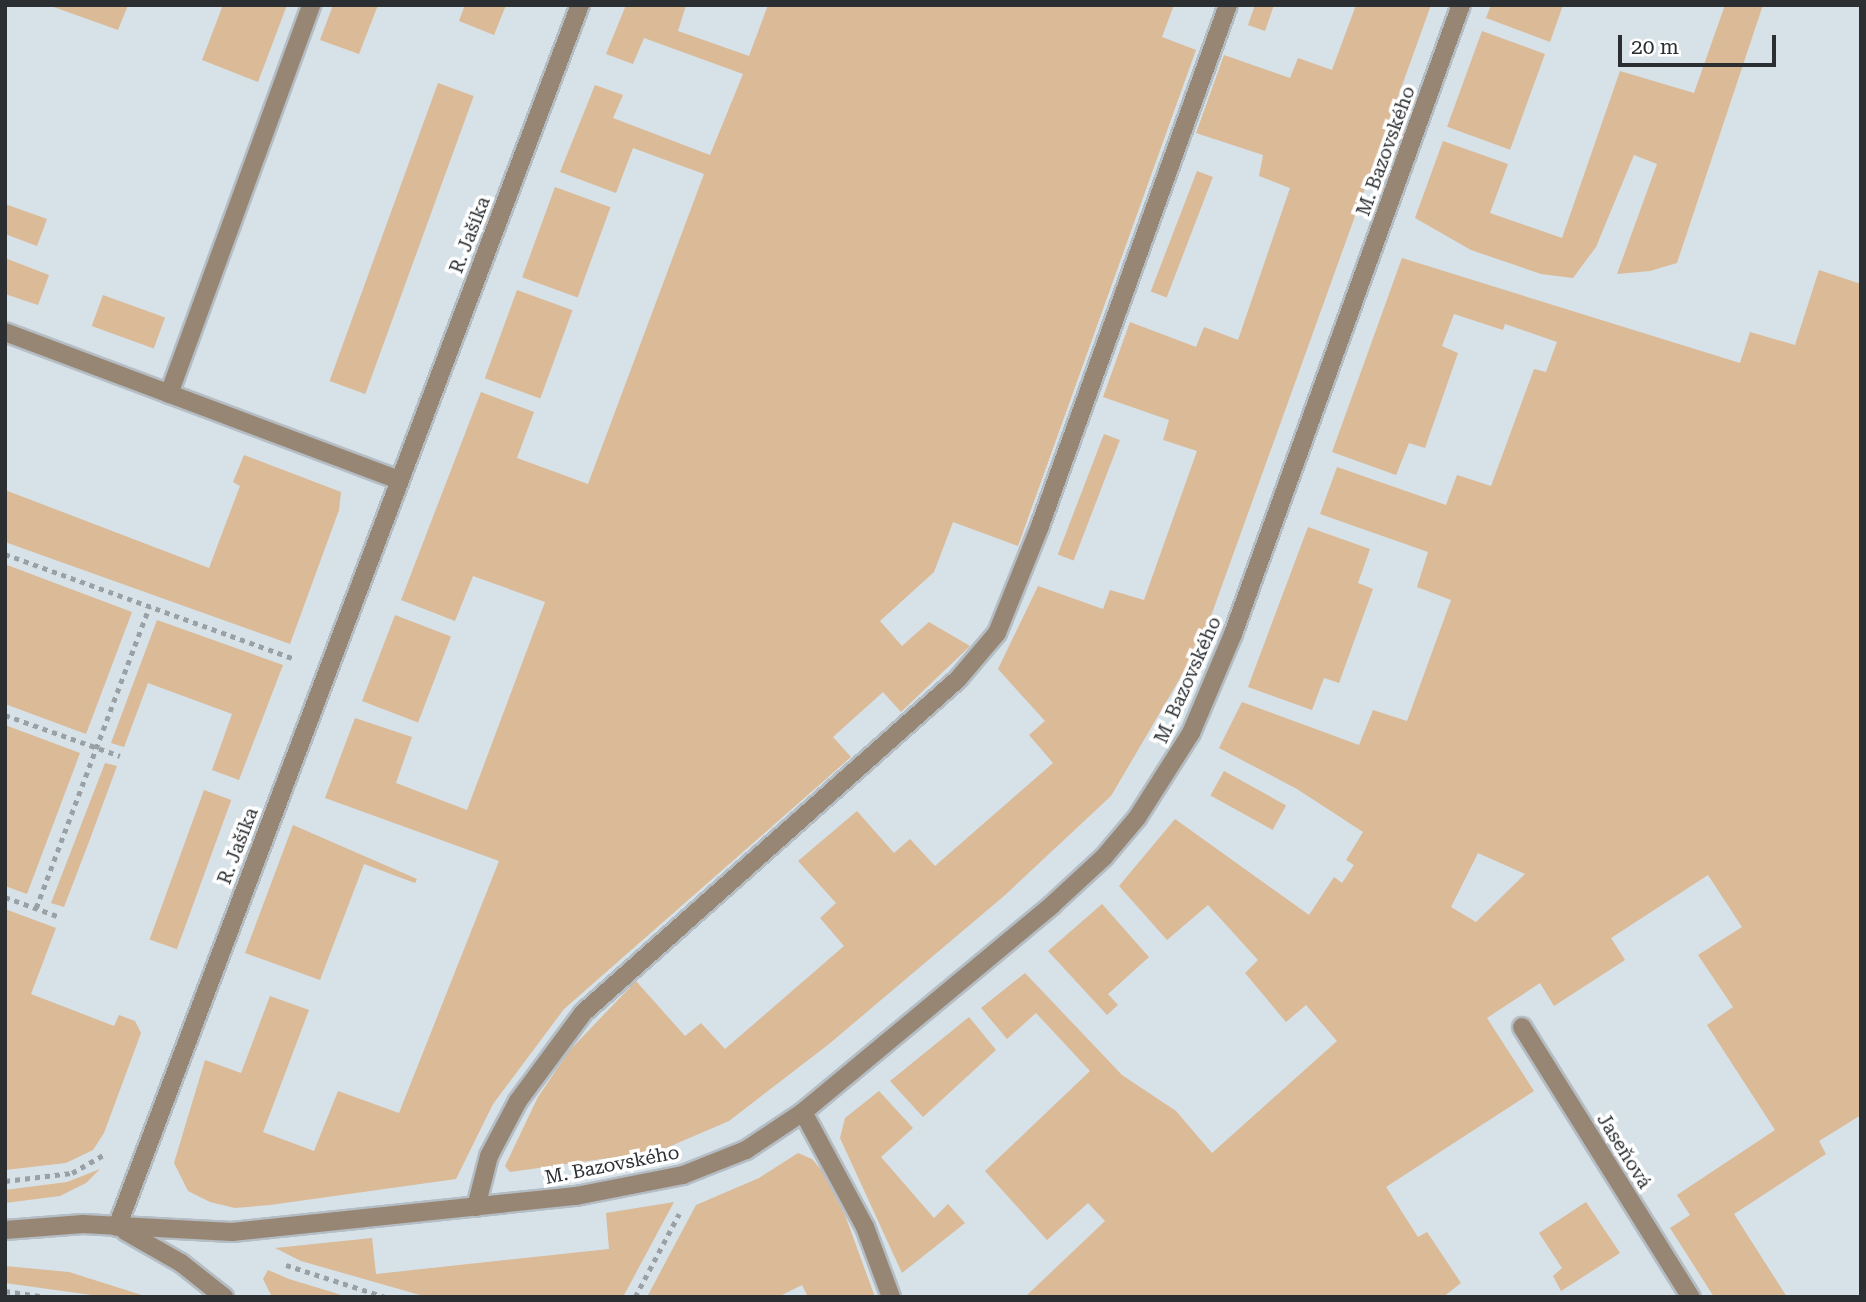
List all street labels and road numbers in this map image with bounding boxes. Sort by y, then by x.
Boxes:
street label: M. Bazovského [1352,83,1420,219]
street label: R. Jašíka [445,193,495,277]
street label: M. Bazovského [1150,613,1226,747]
street label: R. Jašíka [213,804,263,888]
street label: Jaseňová [1592,1109,1656,1193]
street label: M. Bazovského [543,1141,681,1189]

